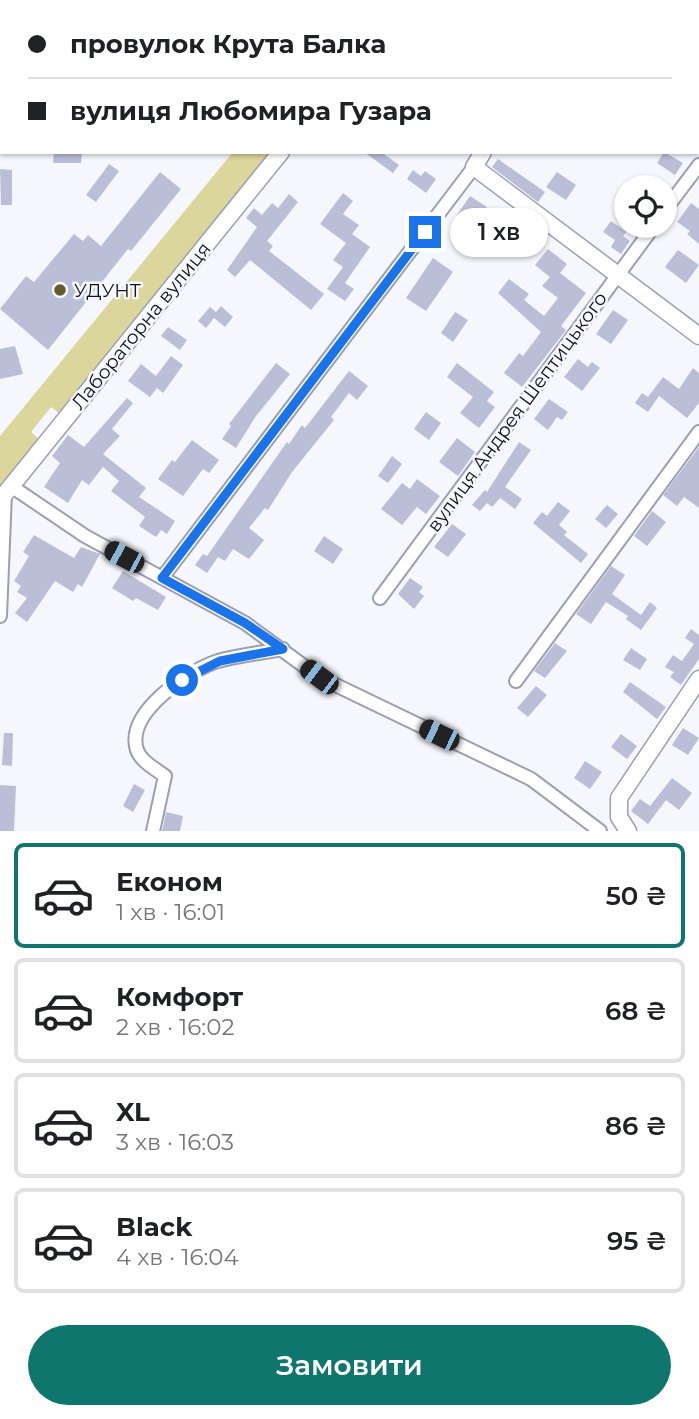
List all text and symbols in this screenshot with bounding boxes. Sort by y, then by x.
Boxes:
text: провулок Крута Балка [70,28,386,60]
text: вулиця Любомира Гузара [70,95,432,127]
map controls [614,175,677,238]
button: locate [614,175,677,238]
callout: 1 хв [450,208,548,256]
route end [409,216,441,248]
text: 1 хв [478,218,520,246]
street label: Лабораторна вулиця [66,238,216,414]
place label: УДУНТ [74,279,141,302]
marker: УДУНТ [52,282,68,298]
street label: вулиця Андрея Шептицького [422,287,612,537]
car [101,538,148,576]
car [296,656,343,698]
route start [166,664,198,696]
car [416,716,463,754]
icon: car [32,864,95,927]
text: Економ [116,866,223,898]
text: 50 ₴ [606,880,667,912]
text: 1 хв · 16:01 [116,898,225,926]
icon: car [32,979,95,1042]
text: Комфорт [116,981,243,1013]
text: 68 ₴ [605,995,667,1027]
text: 2 хв · 16:02 [116,1013,235,1041]
icon: car [32,1094,95,1157]
text: XL [116,1096,150,1128]
text: 86 ₴ [605,1110,667,1142]
text: 3 хв · 16:03 [116,1128,234,1156]
icon: car [32,1209,95,1272]
text: Black [116,1211,192,1243]
text: 95 ₴ [607,1225,667,1257]
text: 4 хв · 16:04 [116,1243,239,1271]
button: Замовити [28,1325,671,1405]

